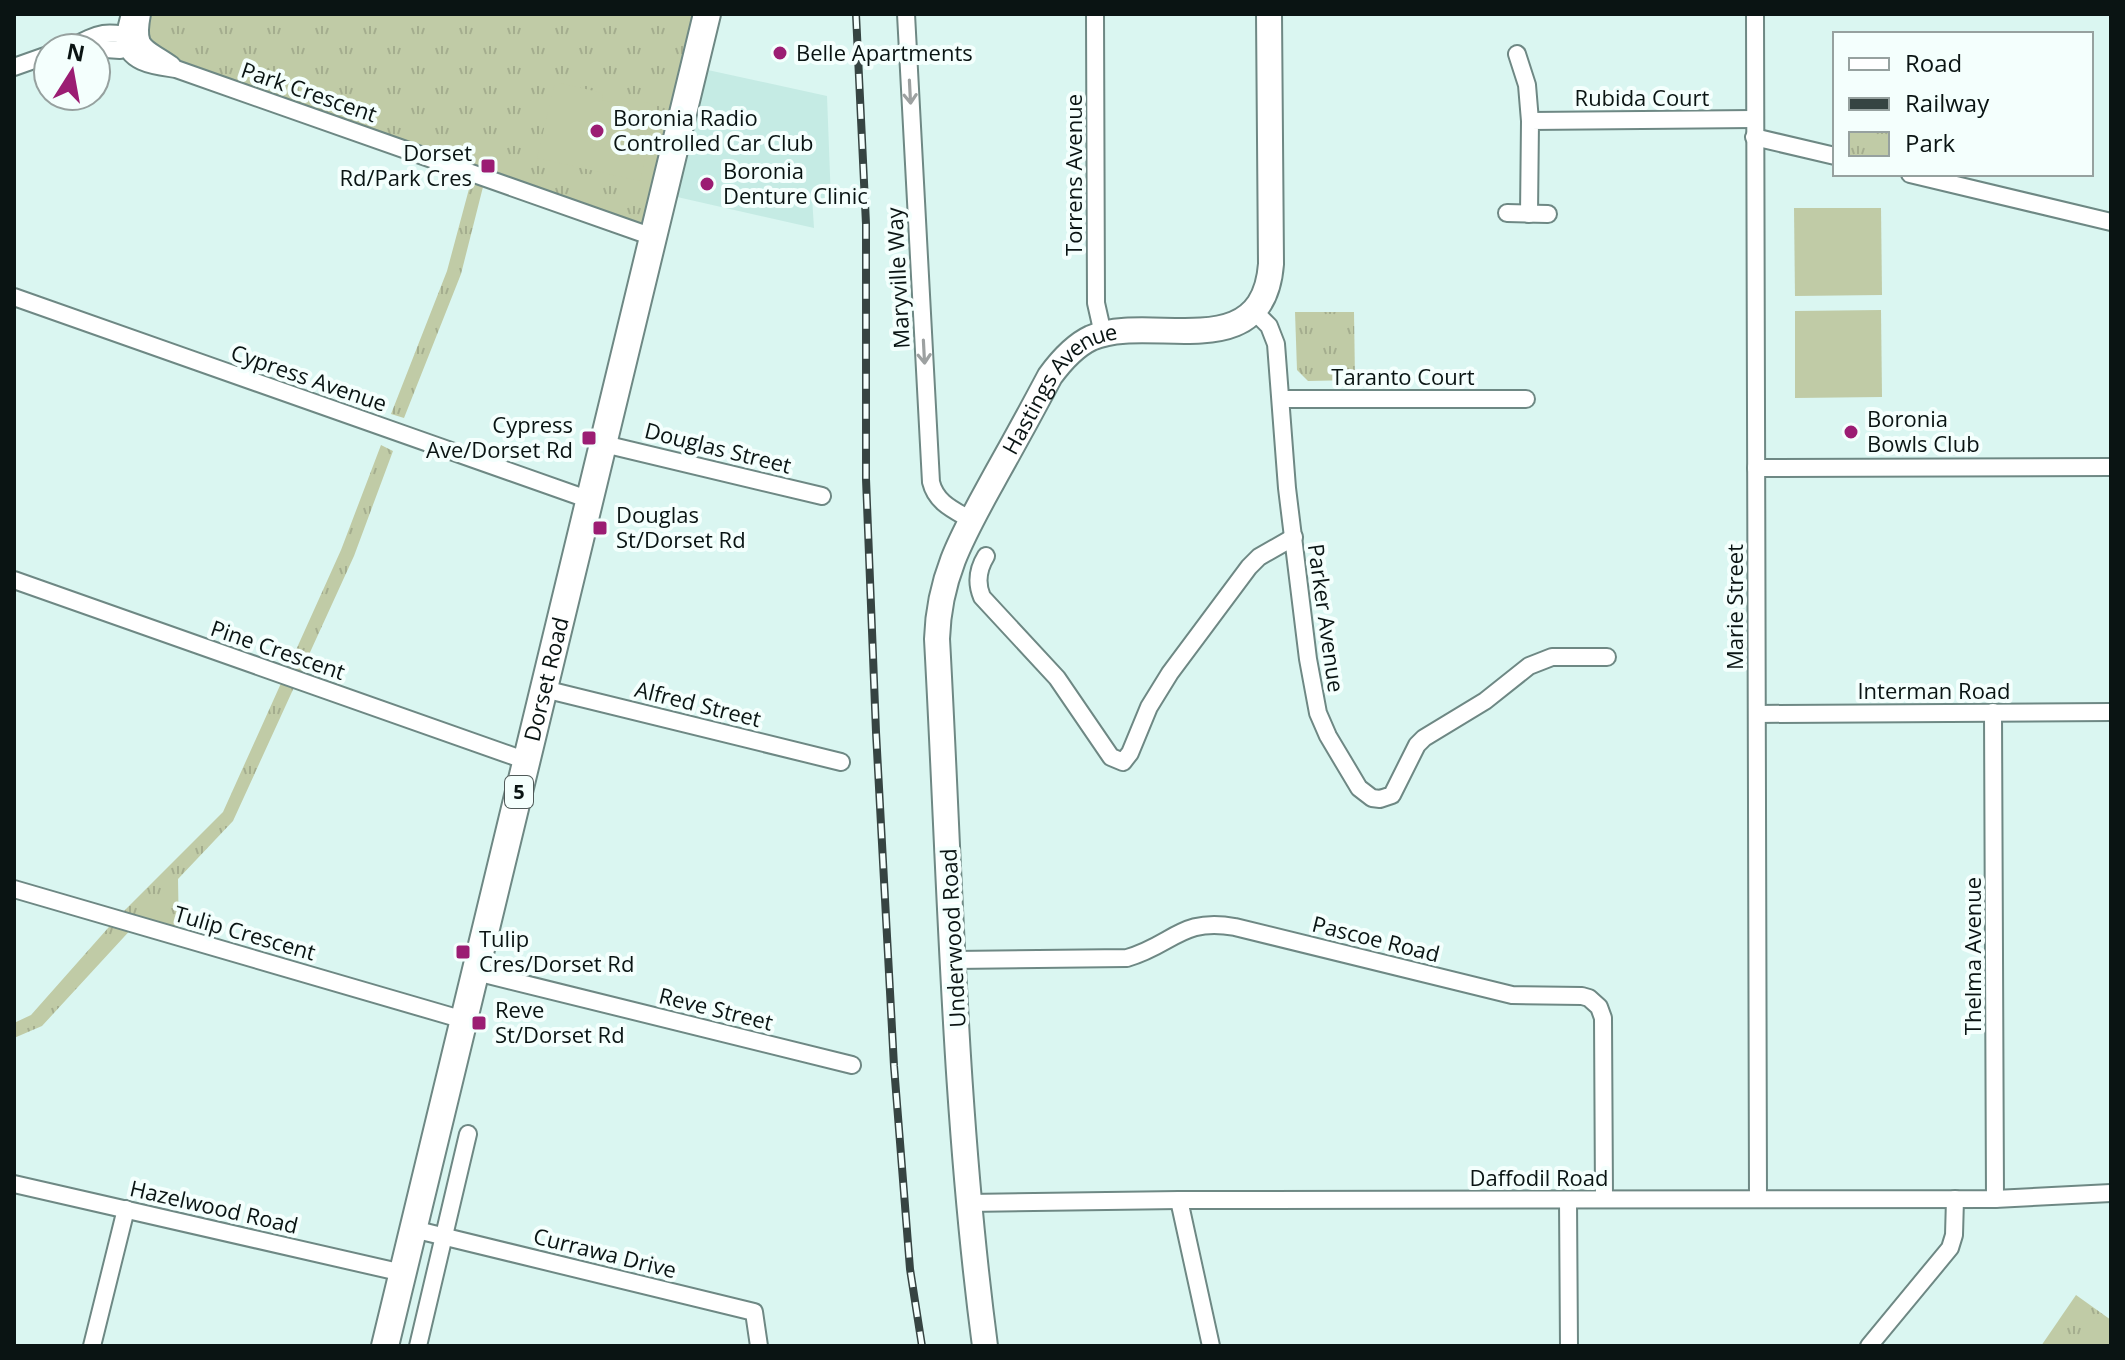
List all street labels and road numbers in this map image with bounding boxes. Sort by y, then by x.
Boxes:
street label: Park Crescent [237,54,381,128]
street label: Rubida Court [1575,82,1710,112]
street label: Torrens Avenue [1058,94,1088,256]
street label: Maryville Way [878,206,916,349]
street label: Hastings Avenue [994,316,1119,459]
street label: Cypress Avenue [227,336,391,418]
street label: Taranto Court [1331,361,1475,391]
street label: Douglas Street [642,414,795,480]
street label: Parker Avenue [1302,542,1352,694]
street label: Marie Street [1719,544,1749,670]
street label: Pine Crescent [207,612,350,686]
street label: Dorset Road [516,614,575,744]
street label: Alfred Street [632,673,765,733]
street label: Interman Road [1857,675,2011,705]
road number: 5 [505,776,533,808]
street label: Underwood Road [932,848,972,1028]
street label: Thelma Avenue [1957,877,1987,1035]
street label: Tulip Crescent [171,898,320,967]
street label: Pascoe Road [1309,908,1443,968]
street label: Reve Street [656,979,777,1037]
street label: Daffodil Road [1469,1162,1609,1192]
street label: Hazelwood Road [127,1172,301,1240]
street label: Currawa Drive [531,1220,680,1284]

